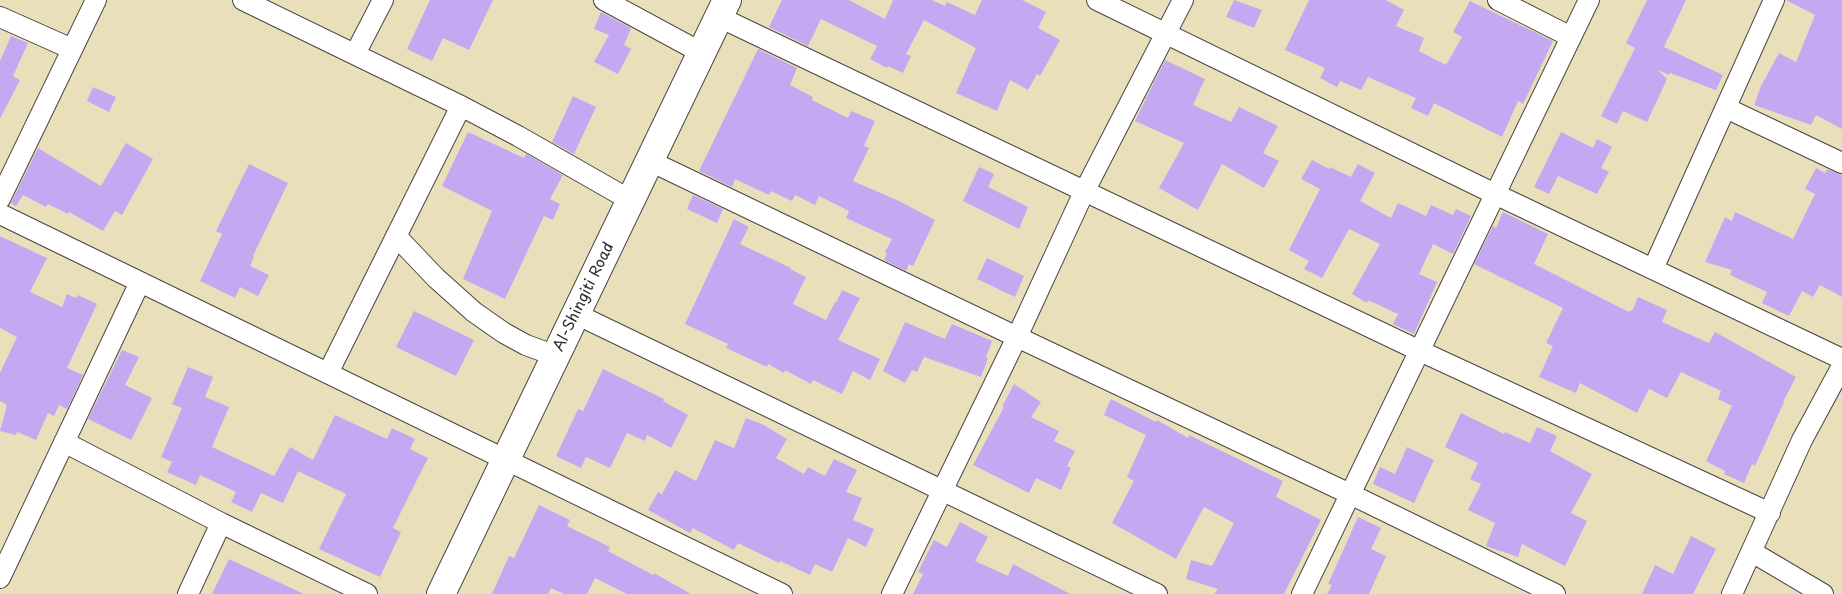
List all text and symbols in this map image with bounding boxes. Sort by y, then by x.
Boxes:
street label: Al-Shingiti Road [550,240,618,354]

